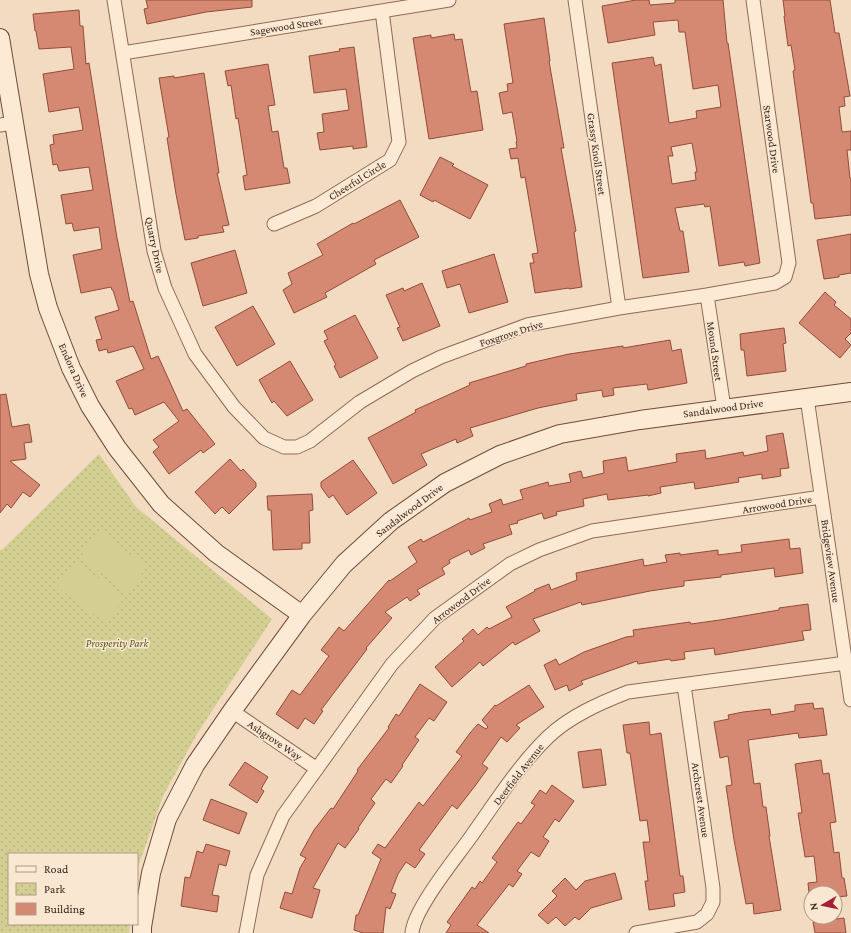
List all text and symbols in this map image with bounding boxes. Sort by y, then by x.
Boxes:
street label: Sagewood Street [249,14,323,39]
street label: Starwood Drive [761,104,783,174]
street label: Grassy Knoll Street [584,112,609,196]
street label: Cheerful Circle [326,158,388,202]
street label: Quarry Drive [142,216,167,275]
street label: Foxgrove Drive [478,317,545,350]
street label: Mound Street [705,320,725,382]
street label: Endora Drive [57,341,91,399]
street label: Sandalwood Drive [682,396,764,420]
street label: Sandalwood Drive [373,481,445,539]
street label: Arrowood Drive [742,493,813,515]
street label: Bridgeview Avenue [818,519,843,604]
street label: Arrowood Drive [429,574,493,626]
park label: Prosperity Park [86,637,149,650]
street label: Ashgrove Way [245,718,305,764]
street label: Deerfield Avenue [490,741,546,807]
street label: Archcrest Avenue [690,762,712,839]
legend [8,853,138,925]
text: Road [44,862,69,876]
text: Park [44,882,66,896]
north arrow [803,885,843,925]
text: N [807,901,820,911]
text: Building [44,902,85,916]

